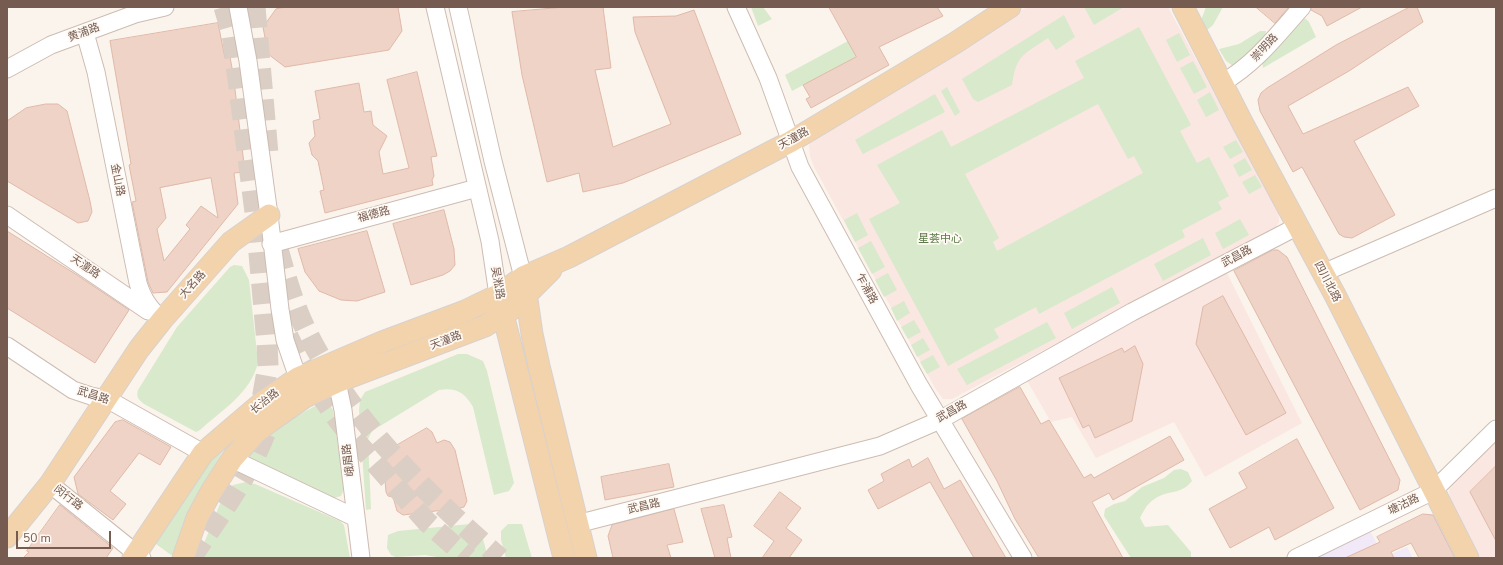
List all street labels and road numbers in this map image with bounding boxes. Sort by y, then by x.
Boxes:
street label: 黄浦路 [66,21,102,45]
street label: 崇明路 [1249,31,1281,65]
street label: 天潼路 [776,125,812,153]
street label: 金山路 [107,163,127,197]
street label: 福德路 [356,204,392,226]
street label: 武昌路 [1219,243,1255,271]
street label: 天潼路 [68,252,102,282]
street label: 四川北路 [1311,259,1343,305]
street label: 吴淞路 [488,266,506,300]
street label: 大名路 [177,268,209,302]
street label: 乍浦路 [852,271,880,307]
street label: 天潼路 [428,329,464,353]
street label: 武昌路 [75,385,111,407]
street label: 长治路 [248,387,282,417]
street label: 武昌路 [934,398,970,426]
street label: 峨眉路 [340,443,358,477]
street label: 闵行路 [51,483,85,513]
street label: 塘沽路 [1386,492,1422,518]
street label: 武昌路 [626,497,662,517]

